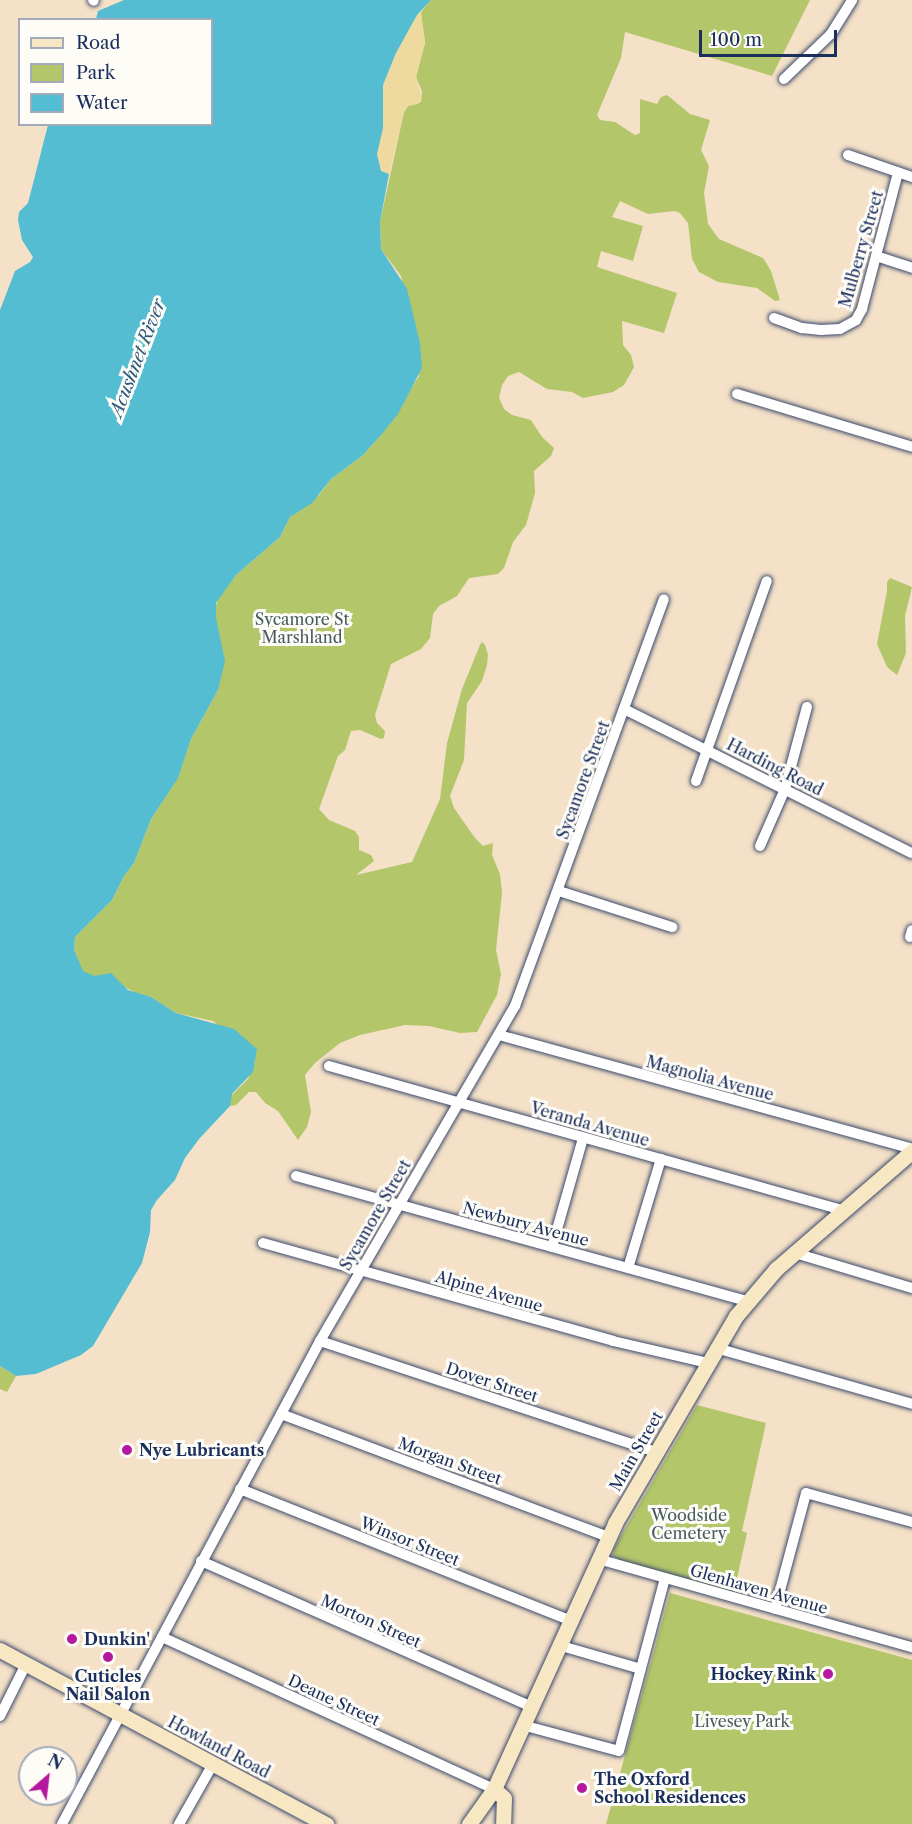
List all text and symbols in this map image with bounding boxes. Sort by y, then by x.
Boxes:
legend [18,18,213,126]
scale bar [702,18,840,56]
text: 100 m [710,29,762,51]
text: Road [76,32,121,54]
text: Park [76,62,115,84]
text: Water [76,92,128,114]
street label: Mulberry Street [835,188,887,310]
water label: Acushnet River [106,296,170,420]
park label: Sycamore St Marshland [255,609,349,647]
street label: Sycamore Street [553,718,613,842]
street label: Harding Road [724,735,826,799]
street label: Magnolia Avenue [644,1052,776,1104]
street label: Veranda Avenue [528,1098,652,1150]
street label: Sycamore Street [336,1156,414,1274]
street label: Newbury Avenue [460,1198,592,1250]
street label: Alpine Avenue [433,1266,545,1316]
street label: Dover Street [443,1358,541,1406]
street label: Main Street [605,1408,667,1494]
street label: Morgan Street [396,1433,504,1489]
place label: Nye Lubricants [139,1440,264,1460]
marker: Nye Lubricants [120,1443,134,1457]
park label: Woodside Cemetery [651,1505,727,1543]
street label: Winsor Street [357,1512,463,1570]
street label: Glenhaven Avenue [688,1560,830,1618]
street label: Morton Street [318,1590,424,1652]
place label: Dunkin' [84,1629,150,1649]
marker: Dunkin' [65,1632,79,1646]
marker: Cuticles Nail Salon [101,1650,115,1664]
place label: Hockey Rink [710,1664,816,1684]
place label: Cuticles Nail Salon [66,1666,150,1704]
marker: Hockey Rink [821,1667,835,1681]
street label: Deane Street [285,1670,383,1730]
park label: Livesey Park [694,1711,790,1731]
street label: Howland Road [165,1712,273,1782]
north arrow [18,1746,78,1806]
text: N [45,1750,66,1774]
place label: The Oxford School Residences [594,1769,746,1807]
marker: The Oxford School Residences [575,1781,589,1795]

